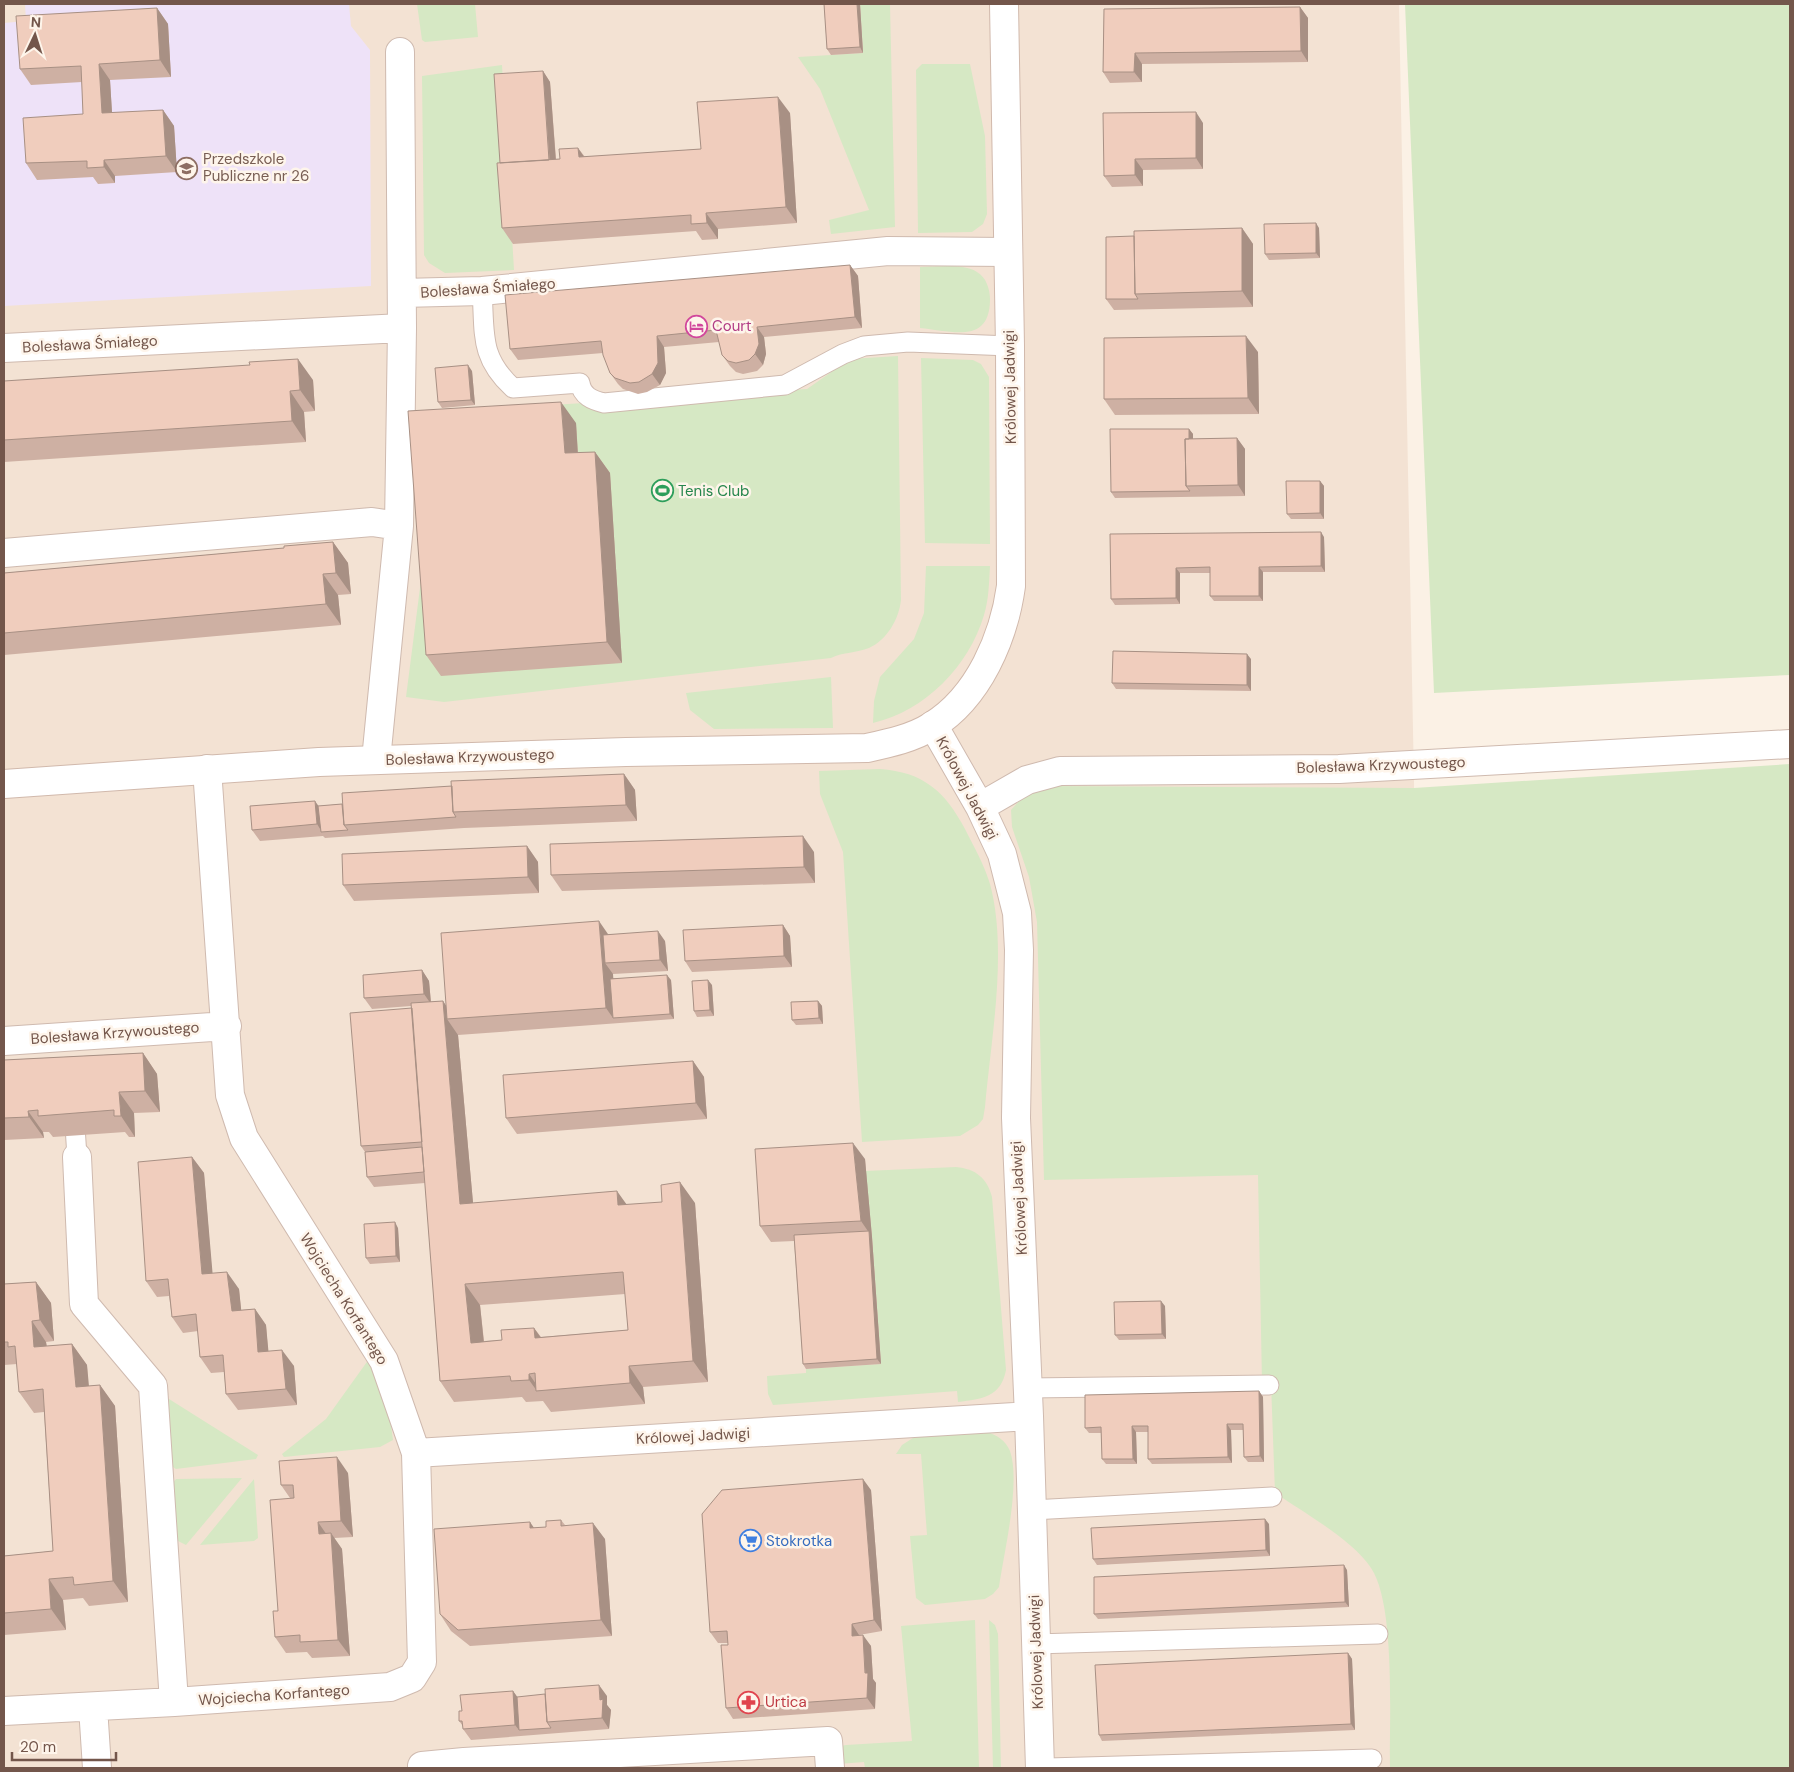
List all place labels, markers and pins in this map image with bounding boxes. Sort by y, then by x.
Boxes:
place label: Przedszkole Publiczne nr 26 [203,149,309,186]
school or university icon: Przedszkole Publiczne nr 26 [175,156,199,180]
hotel icon: Court [684,314,708,338]
place label: Court [712,316,752,336]
sports icon: Tenis Club [650,479,674,503]
place label: Tenis Club [678,481,749,501]
supermarket icon: Stokrotka [738,1529,762,1553]
place label: Stokrotka [766,1531,832,1551]
pharmacy icon: Urtica [737,1690,761,1714]
place label: Urtica [765,1692,807,1712]

